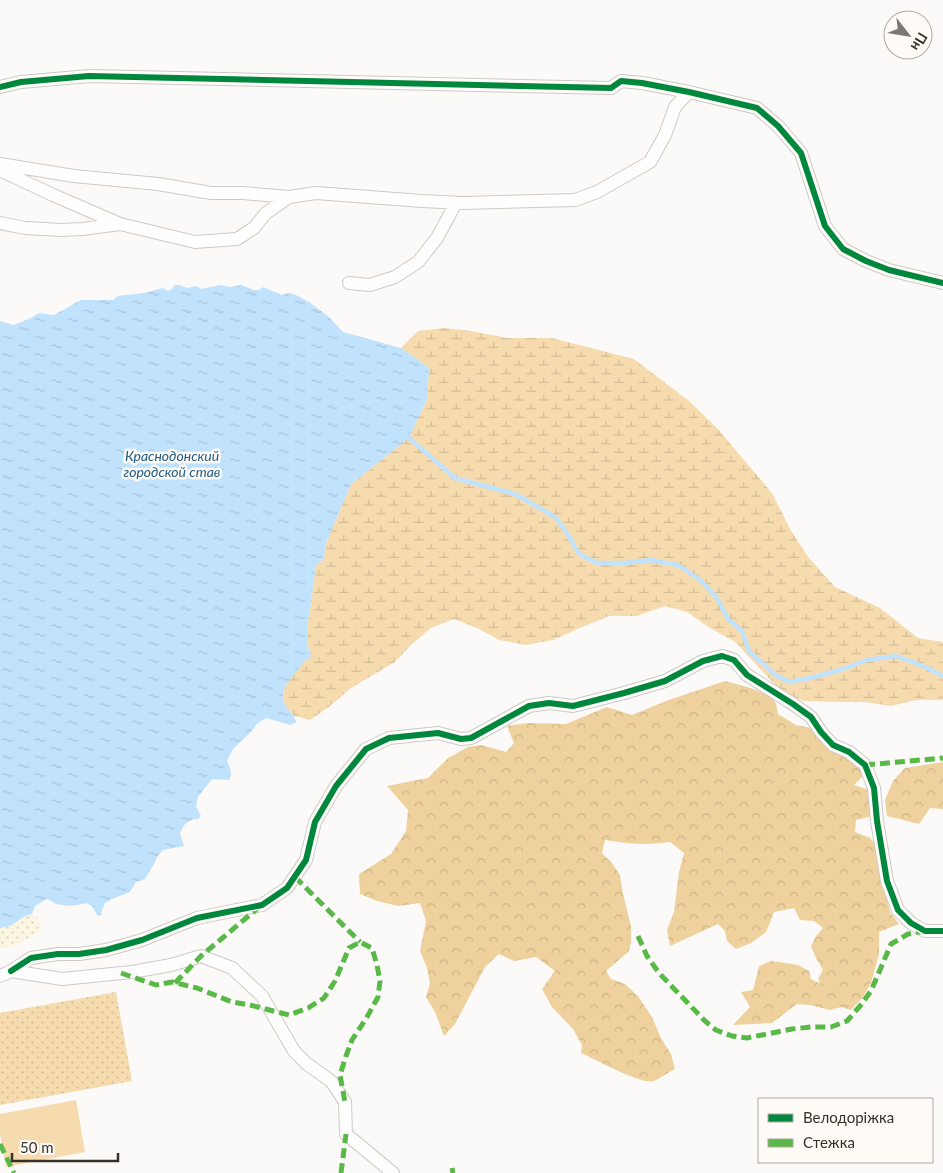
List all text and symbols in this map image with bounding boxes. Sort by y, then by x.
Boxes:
north arrow [883,10,933,60]
text: Пн [908,30,932,54]
water label: Краснодонский городской став [124,447,220,480]
legend [758,1098,933,1163]
text: Велодоріжка [803,1108,894,1126]
scale bar [12,1130,119,1162]
text: Стежка [803,1133,855,1151]
text: 50 m [20,1138,54,1156]

